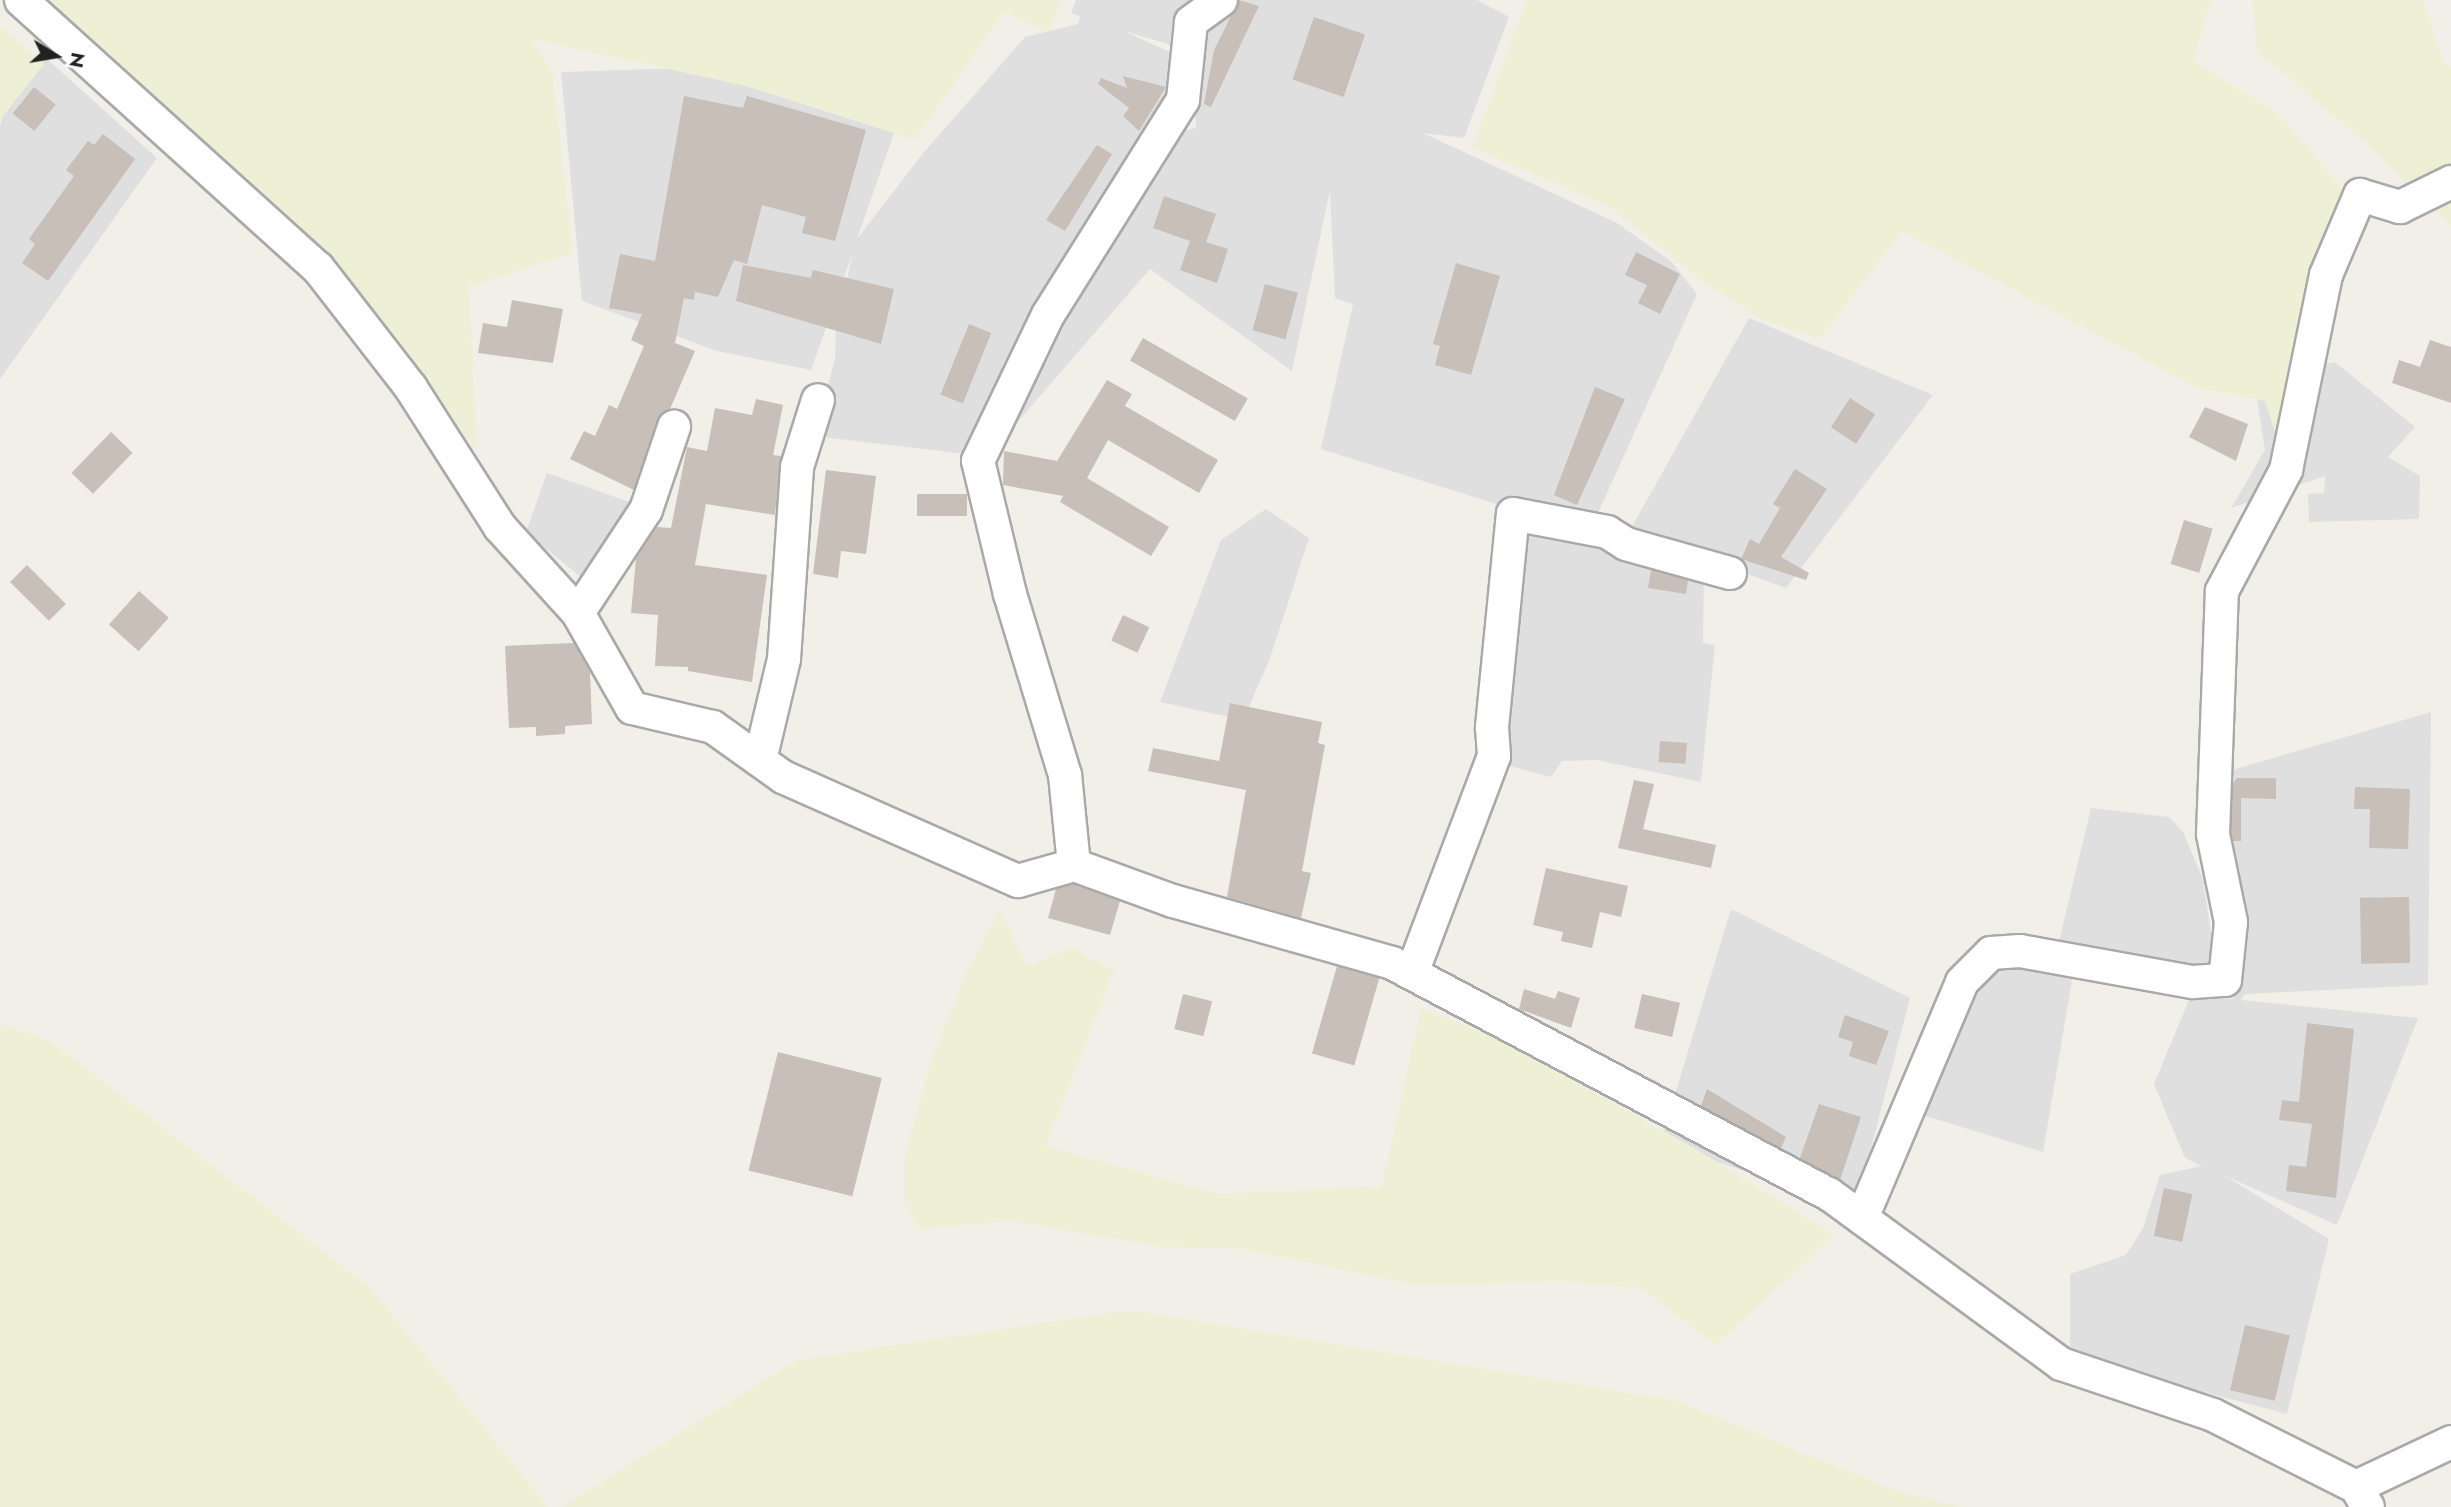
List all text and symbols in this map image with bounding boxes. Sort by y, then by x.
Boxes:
north arrow [21,21,91,91]
text: N [62,50,92,70]

